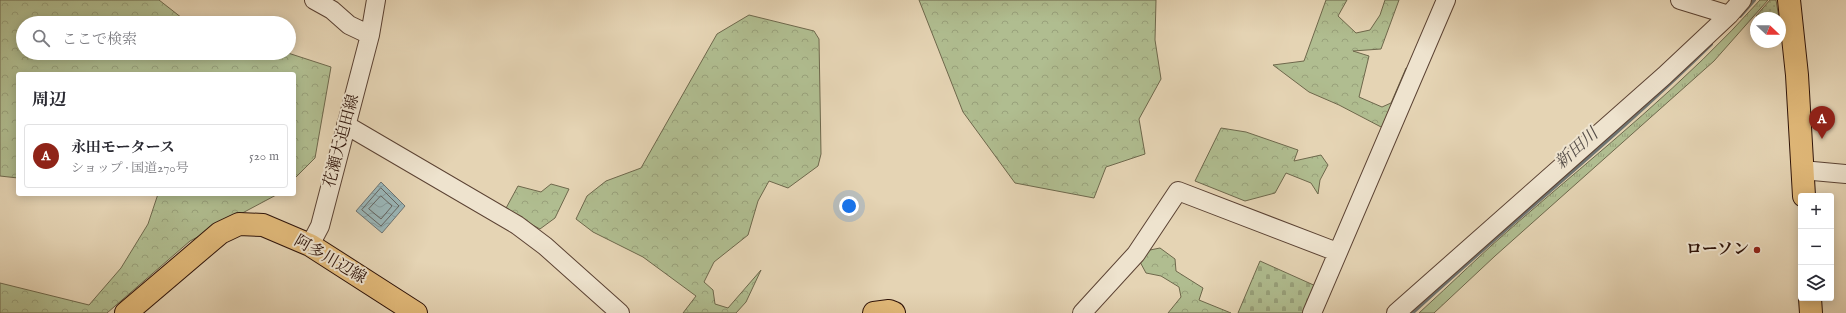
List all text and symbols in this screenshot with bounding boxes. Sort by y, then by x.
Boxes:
north arrow [1750,12,1786,48]
search box [16,16,296,60]
icon: search [30,27,52,49]
text: ここで検索 [62,30,137,49]
text: 周辺 [32,90,66,111]
street label: 花瀬大迫田線 [320,92,364,190]
pin: A [1809,106,1835,139]
water label: 新田川 [1551,123,1604,174]
text: 永田モータース [71,138,175,157]
text: A [42,148,50,165]
text: 520 m [249,148,279,165]
text: ショップ · 国道270号 [71,160,189,177]
map controls [1798,193,1834,301]
button: + [1798,193,1834,229]
your location [839,196,859,216]
button: − [1798,229,1834,265]
street label: 阿多川辺線 [290,231,370,289]
place label: ローソン [1686,240,1749,260]
marker: ローソン [1752,245,1762,255]
button: layers [1798,265,1834,301]

